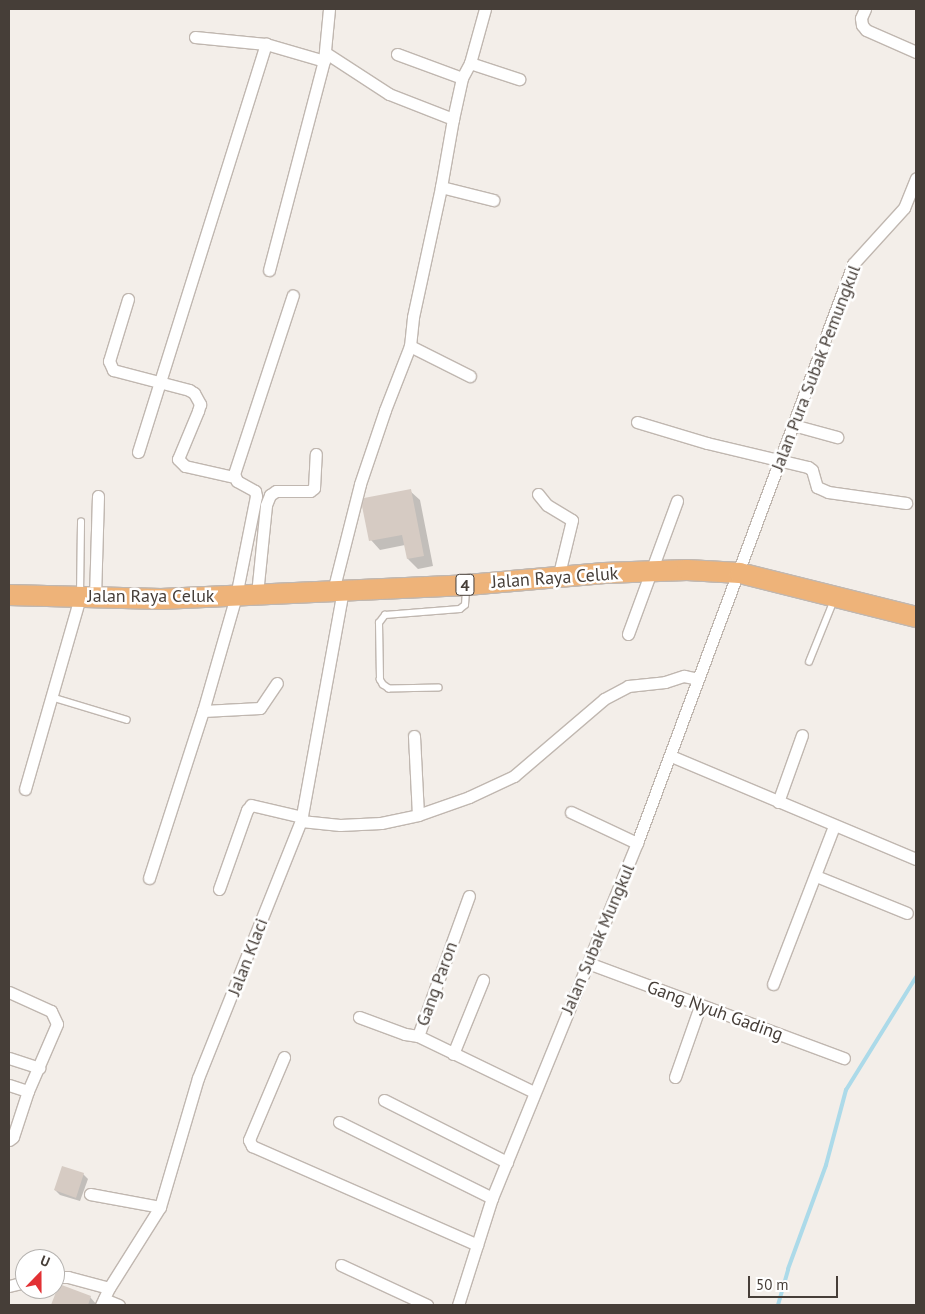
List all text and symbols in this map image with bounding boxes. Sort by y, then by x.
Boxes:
street label: Jalan Pura Subak Pemungkul [767,262,865,474]
street label: Jalan Raya Celuk [491,563,619,593]
road number: 4 [455,572,475,598]
street label: Jalan Raya Celuk [88,585,214,607]
street label: Jalan Subak Mungkul [557,861,639,1017]
street label: Jalan Klaci [223,915,273,999]
street label: Gang Paron [412,939,462,1029]
street label: Gang Nyuh Gading [644,976,786,1046]
north arrow [15,1249,65,1299]
text: U [38,1251,53,1271]
scale bar [750,1266,840,1298]
text: 50 m [756,1275,789,1294]

